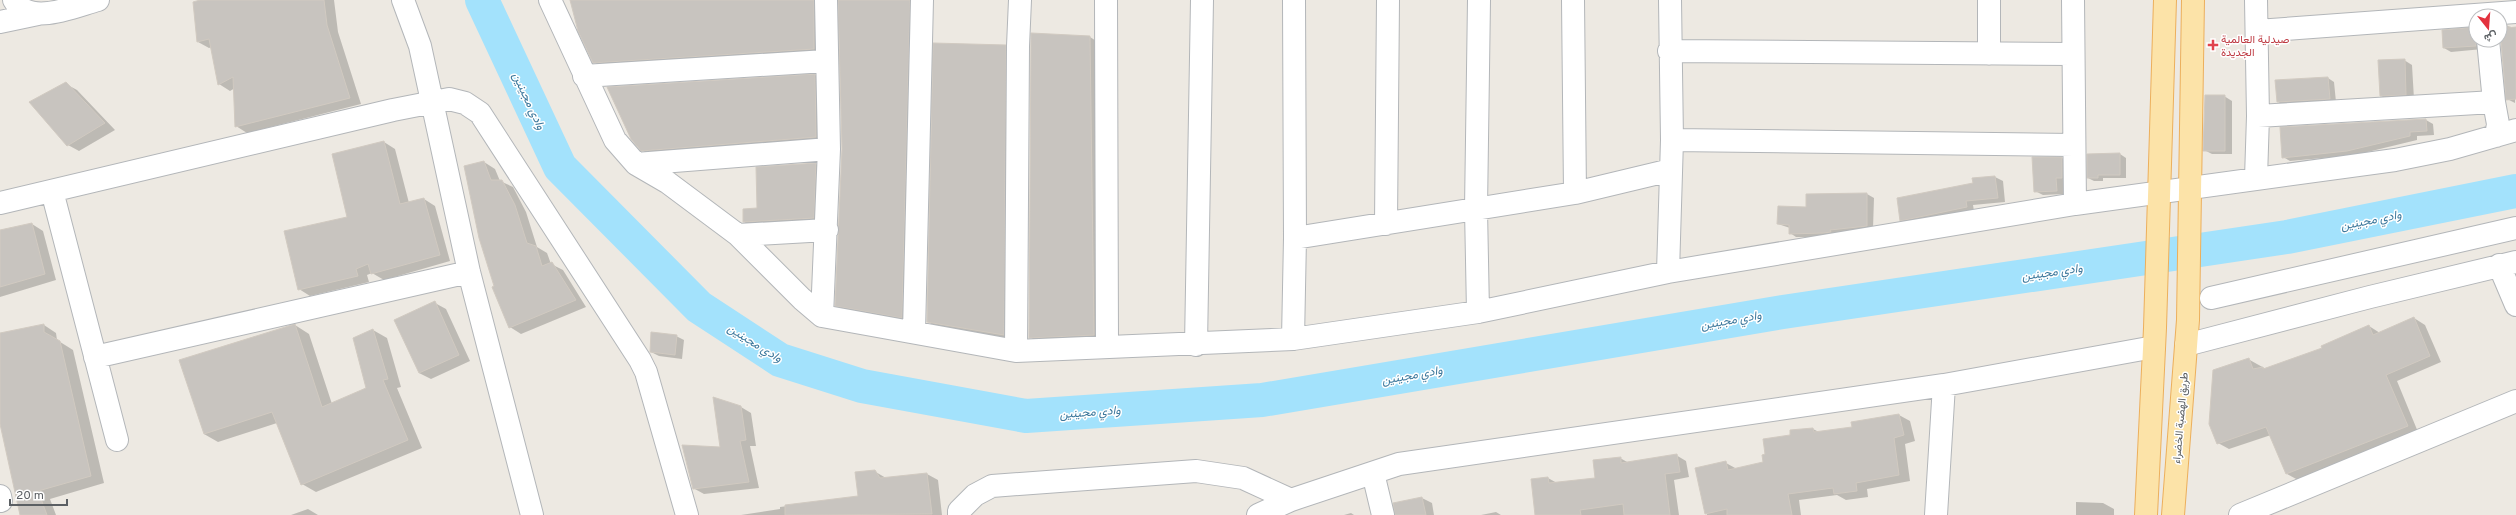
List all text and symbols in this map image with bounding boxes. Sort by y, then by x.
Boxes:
north arrow [2468,8,2508,48]
text: ش [2482,28,2499,45]
place label: صيدلية العالمية الجديدة [2221,33,2290,60]
marker: صيدلية العالمية الجديدة [2208,40,2218,50]
water label: وادي مجينين [507,70,549,134]
water label: وادي مجينين [2340,207,2404,236]
water label: وادي مجينين [2021,261,2084,286]
water label: وادي مجينين [1700,308,1764,335]
water label: وادي مجينين [724,321,785,368]
water label: وادي مجينين [1381,363,1445,390]
street label: طريق الهضبة الخضراء [2170,372,2192,464]
water label: وادي مجينين [1059,403,1122,424]
scale bar [10,481,67,507]
text: 20 m [16,488,44,504]

